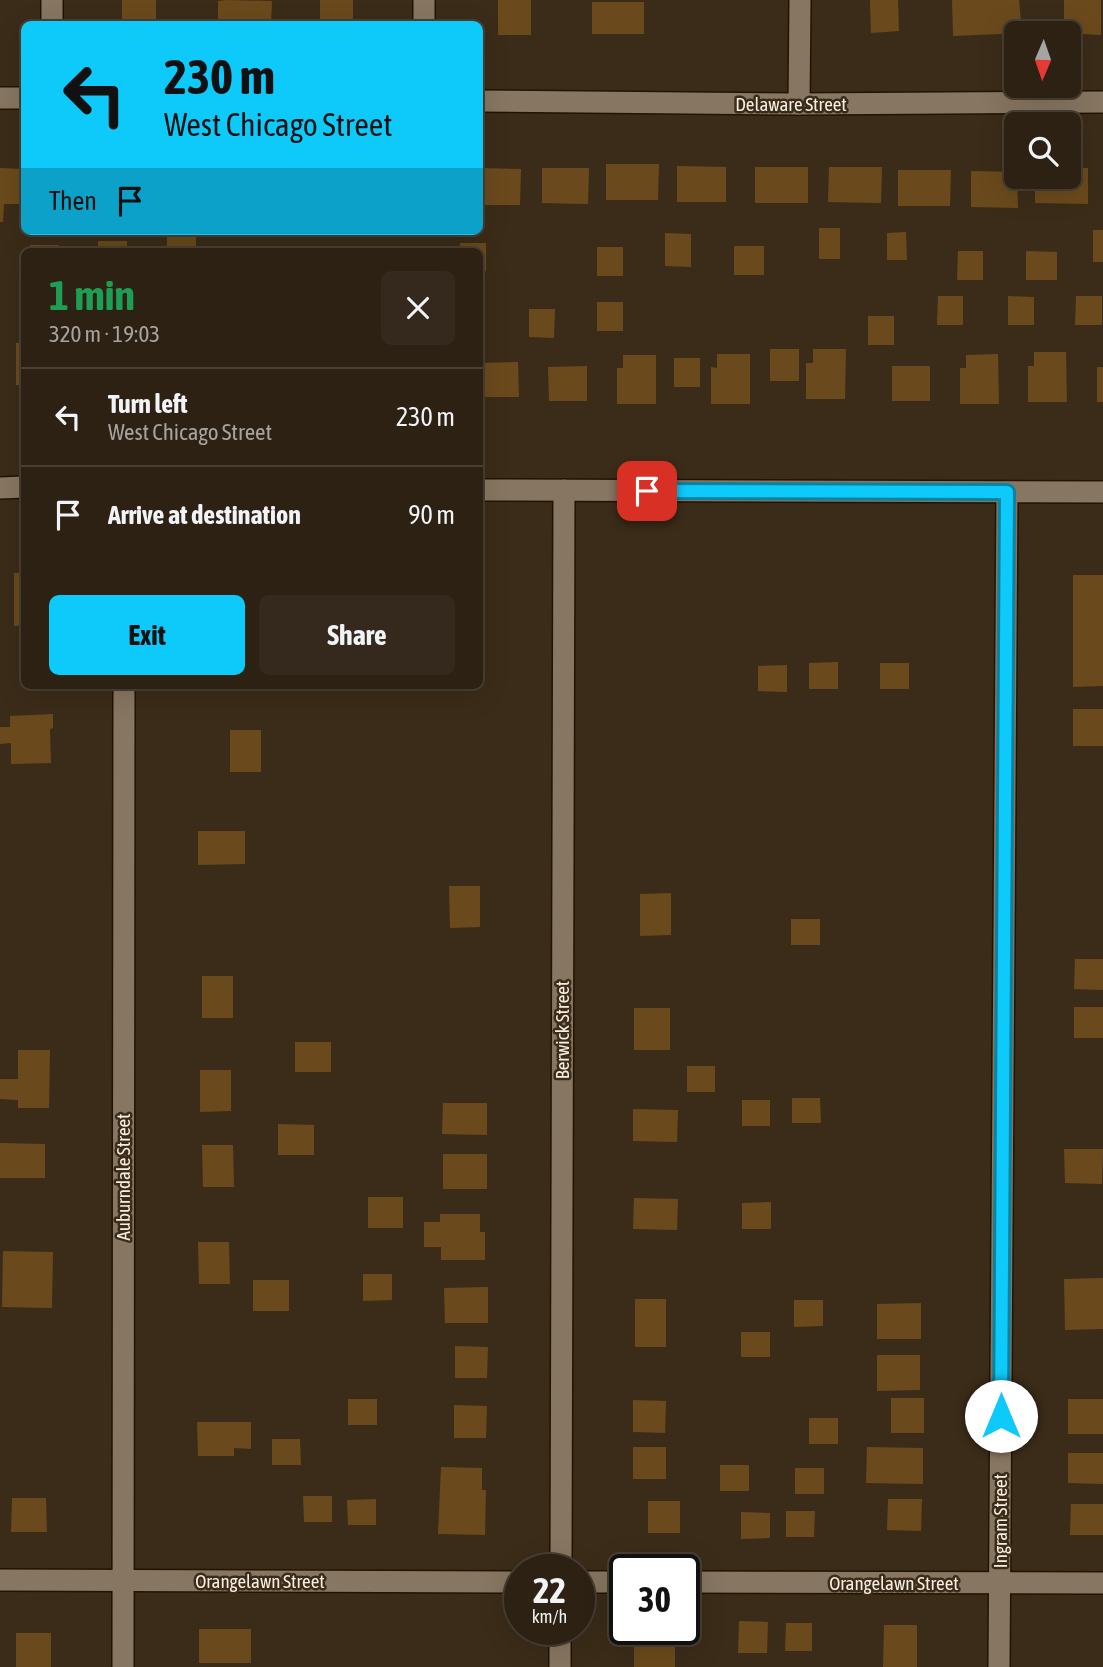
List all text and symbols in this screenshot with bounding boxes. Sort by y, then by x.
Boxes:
north arrow [1004,21,1082,98]
map controls [1004,21,1081,189]
text: 230 m [164,48,275,104]
icon: left [49,49,140,140]
street label: Delaware Street [735,93,847,115]
text: West Chicago Street [164,106,392,143]
button: search [1004,112,1081,189]
icon: arrive [111,182,149,220]
text: Then [49,186,97,216]
text: 1 min [49,271,135,319]
button: close [381,271,455,345]
text: 320 m · 19:03 [49,321,160,347]
text: Turn left [108,389,188,419]
icon: left [49,398,87,436]
text: 230 m [396,402,455,432]
text: West Chicago Street [108,419,272,445]
pin [617,461,677,521]
icon: arrive [628,472,666,510]
icon: arrive [49,496,87,534]
text: Arrive at destination [108,500,301,530]
text: 90 m [408,500,455,530]
button: Exit [49,595,245,675]
button: Share [259,595,455,675]
street label: Berwick Street [551,981,573,1079]
street label: Auburndale Street [112,1113,134,1241]
position arrow [964,1379,1038,1453]
street label: Ingram Street [989,1474,1011,1568]
speed limit sign: 30 [609,1554,700,1645]
street label: Orangelawn Street [195,1570,325,1592]
text: 22 [533,1570,566,1610]
street label: Orangelawn Street [829,1572,959,1594]
text: km/h [532,1606,567,1627]

